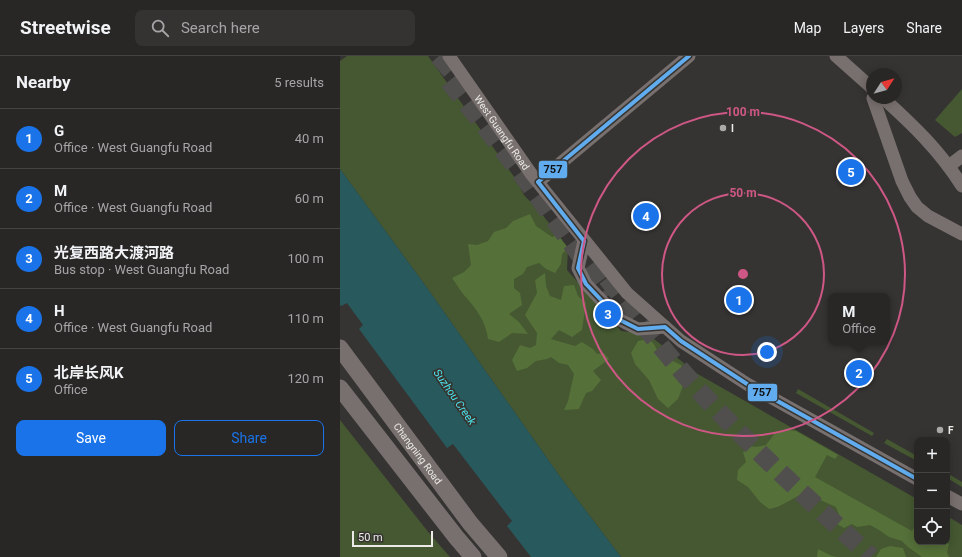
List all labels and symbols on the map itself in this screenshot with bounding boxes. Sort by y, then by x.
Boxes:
north arrow [866,68,902,104]
street label: West Guangfu Road [472,93,532,172]
text: 100 m [726,105,760,119]
marker: I [718,123,728,133]
place label: I [731,123,734,134]
pin: 5 [838,157,864,187]
line badge: 757 [538,160,568,179]
text: 757 [544,163,562,176]
text: 50 m [729,186,757,200]
pin: 4 [633,201,659,231]
centre of rings [736,267,750,281]
pin: 1 [726,285,752,315]
pin: 3 [595,299,621,329]
your location [757,342,777,362]
pin: 2 [846,358,872,388]
water label: Suzhou Creek [431,367,479,428]
line badge: 757 [747,383,778,402]
text: 757 [753,386,771,399]
street label: Changning Road [391,421,444,486]
marker: F [935,425,945,435]
place label: F [948,425,954,436]
scale bar [352,529,433,548]

